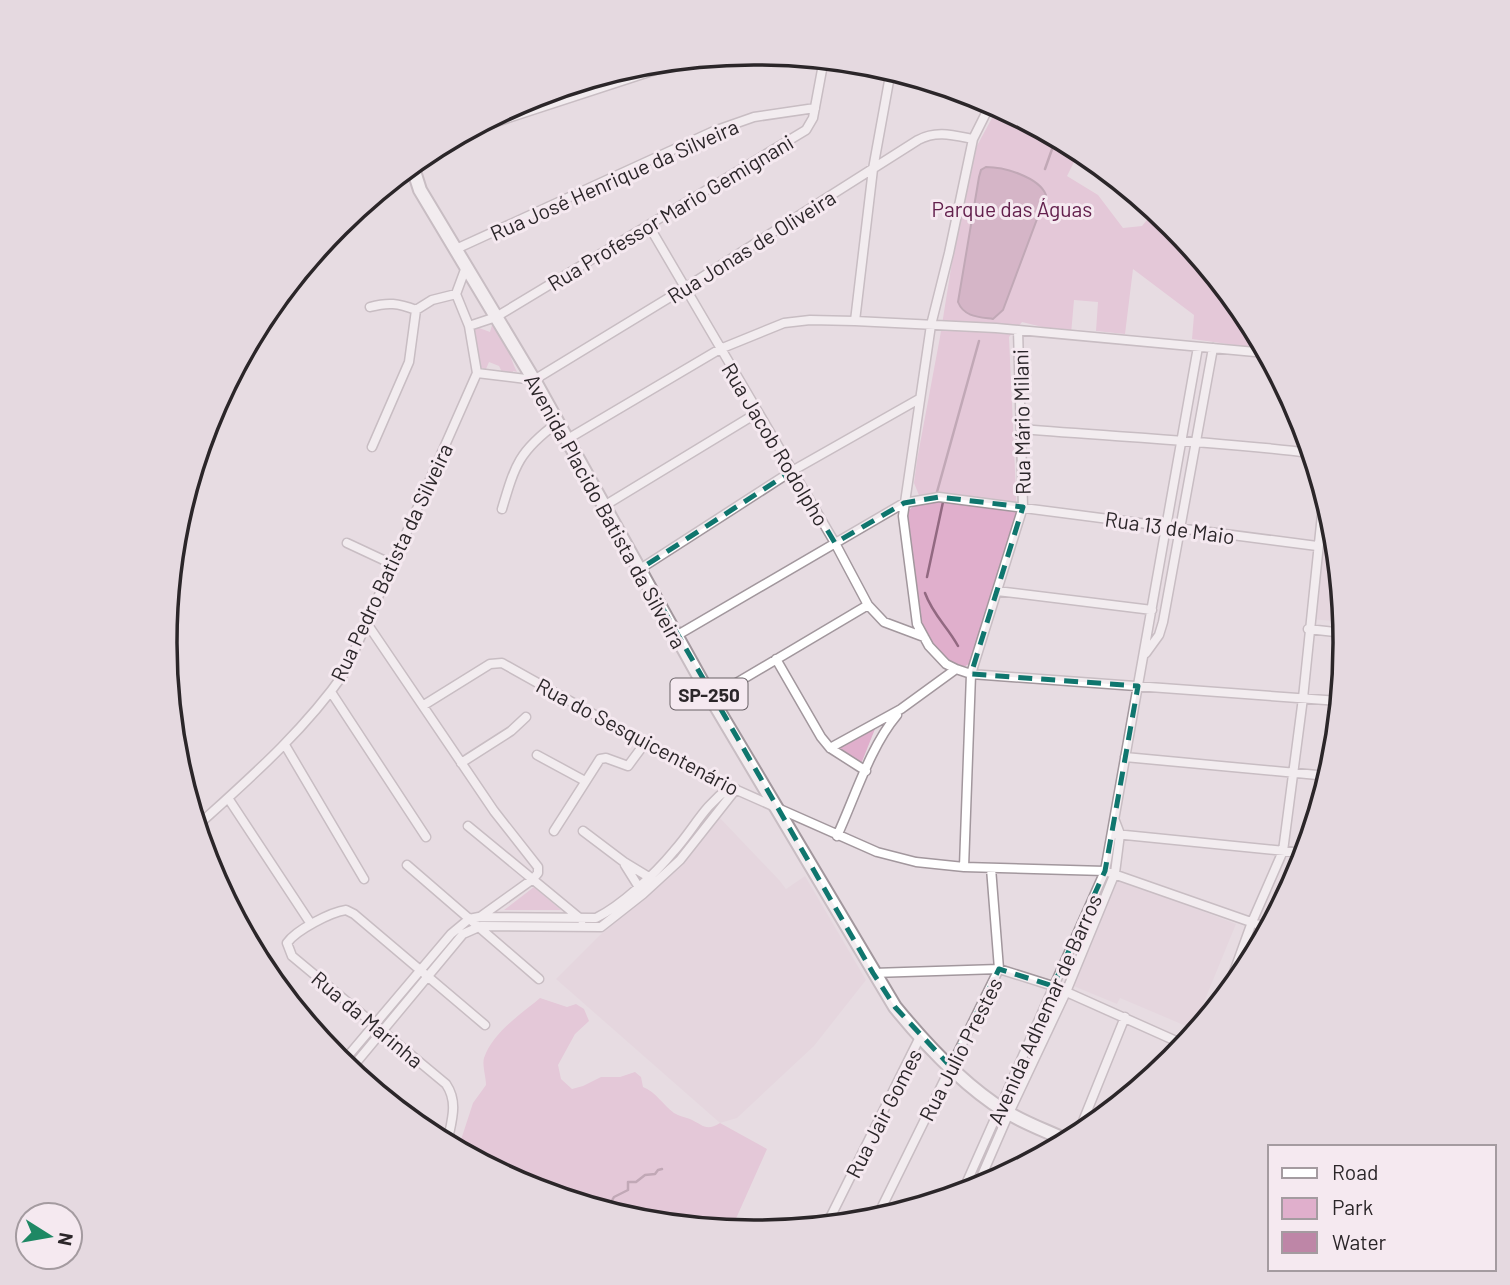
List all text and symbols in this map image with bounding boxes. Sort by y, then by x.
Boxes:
street label: Rua José Henrique da Silveira [486,113,742,245]
street label: Rua Professor Mario Gemignani [543,129,797,295]
street label: Rua Jonas de Oliveira [662,184,840,308]
park label: Parque das Águas [932,196,1092,221]
street label: Rua Mário Milani [1007,349,1035,495]
street label: Rua Jacob Rodolpho [717,358,835,530]
street label: Avenida Placido Batista da Silveira [520,369,692,653]
street label: Rua Pedro Batista da Silveira [325,439,457,685]
street label: Rua 13 de Maio [1103,506,1237,548]
street label: Rua do Sesquicentenário [532,672,744,800]
road number: SP-250 [670,678,748,709]
street label: Avenida Adhemar de Barros [982,890,1106,1128]
street label: Rua da Marinha [307,965,429,1073]
street label: Rua Julio Prestes [913,973,1007,1125]
street label: Rua Jair Gomes [840,1044,926,1182]
legend [1268,1145,1496,1271]
text: Road [1332,1159,1378,1184]
text: Park [1332,1194,1373,1219]
north arrow [14,1201,84,1271]
text: Water [1332,1229,1387,1254]
text: N [54,1231,79,1248]

